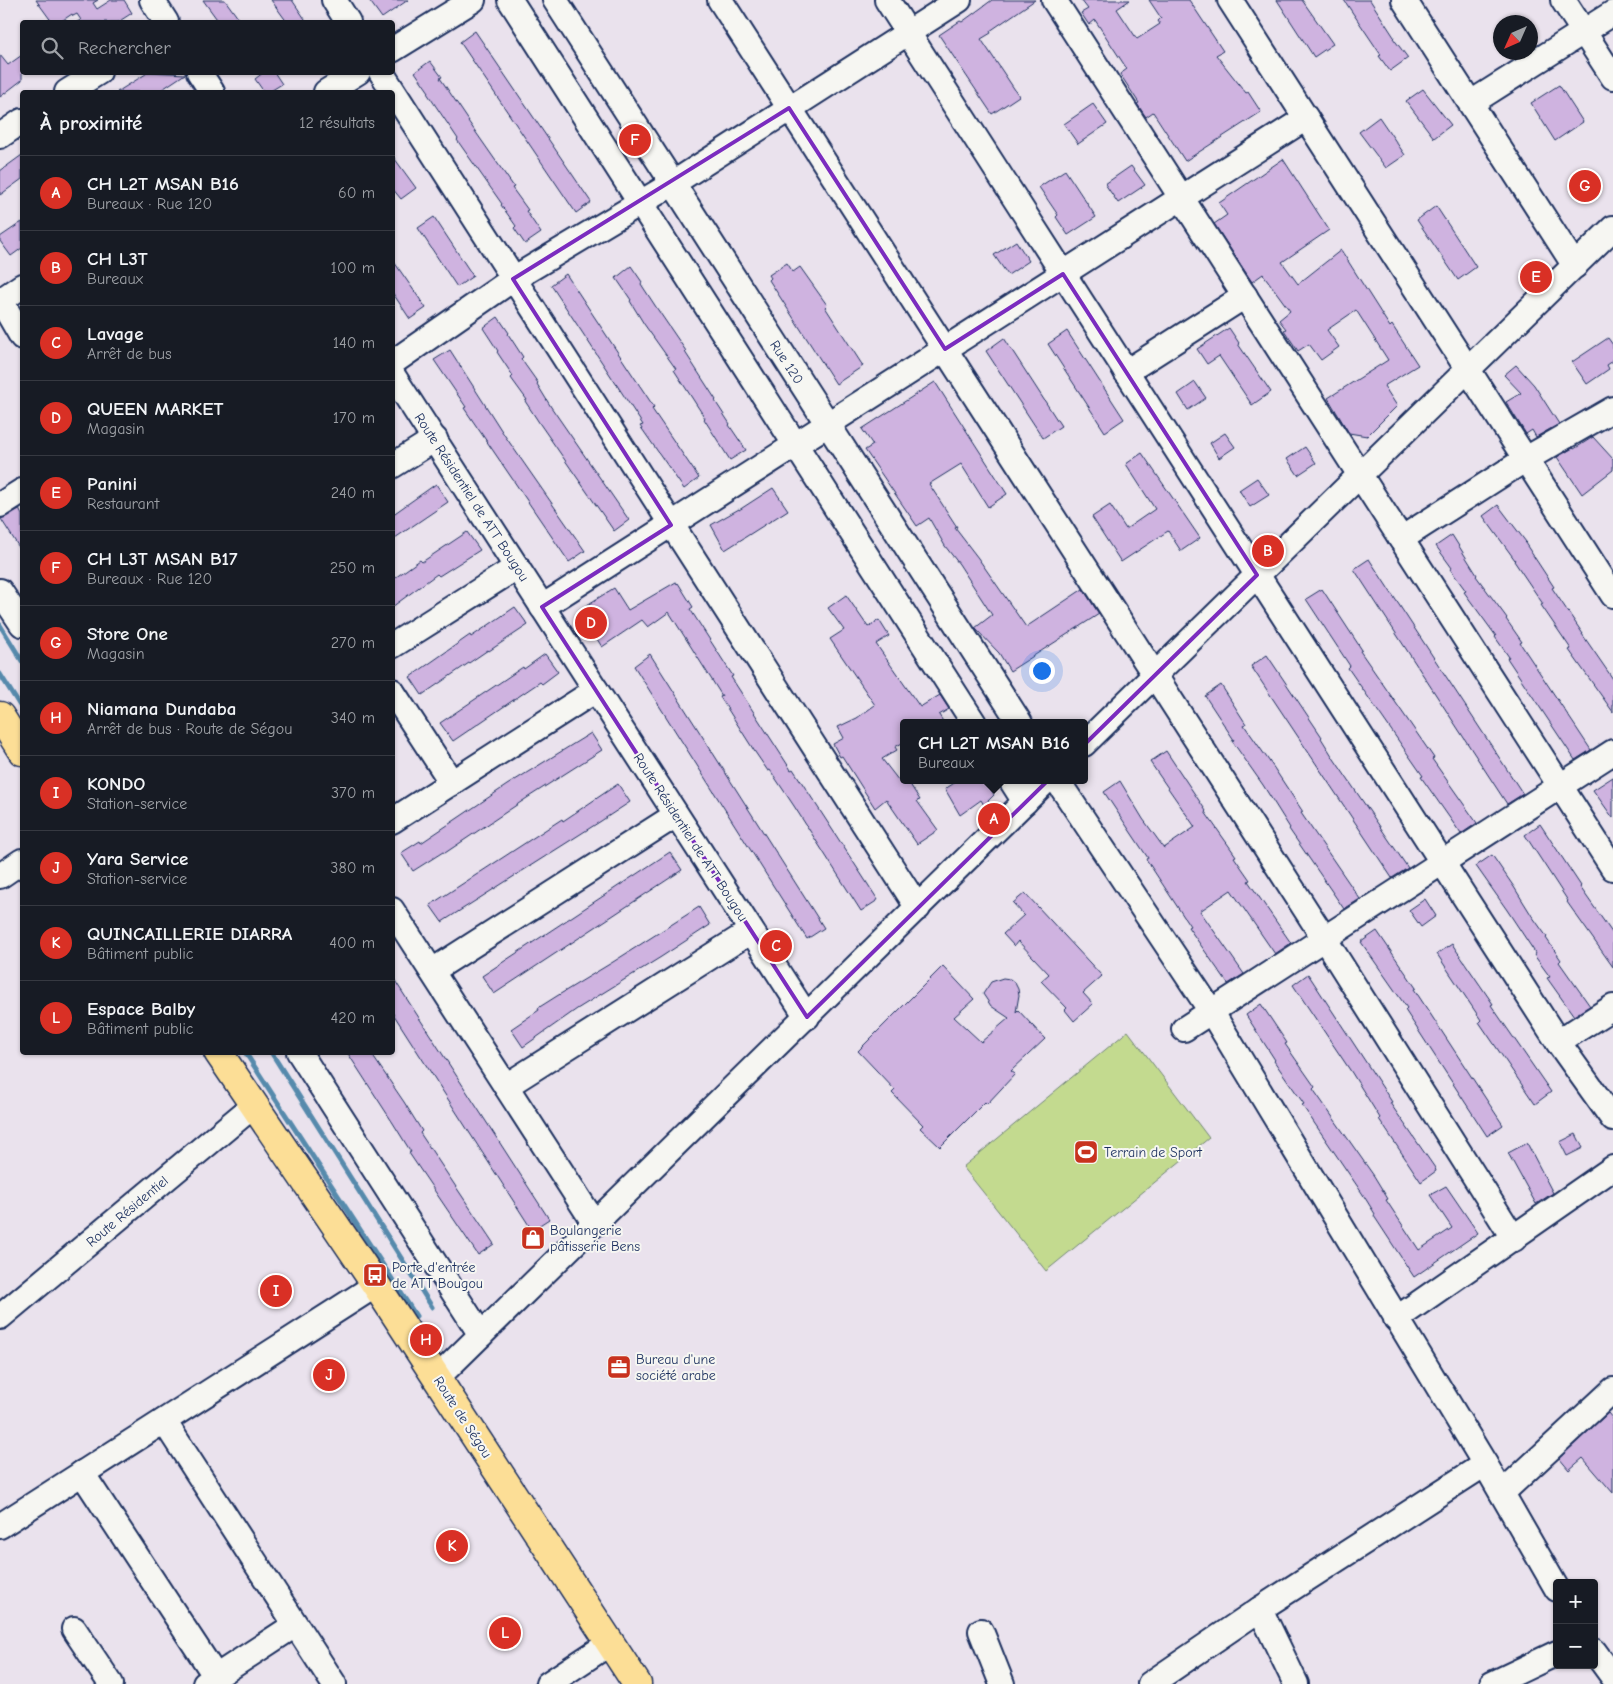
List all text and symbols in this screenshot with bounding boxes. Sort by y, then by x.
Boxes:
north arrow [1493,15,1538,60]
search box [20,20,395,75]
icon: search [38,34,66,62]
text: Rechercher [78,37,171,59]
text: À proximité [40,111,142,135]
text: 12 résultats [299,114,375,132]
pin: F [619,121,651,159]
pin: G [1569,167,1601,205]
text: CH L2T MSAN B16 [87,173,239,195]
text: A [52,184,60,202]
text: 60 m [338,184,375,202]
text: Bureaux · Rue 120 [87,195,212,213]
text: CH L3T [87,248,148,270]
pin: E [1520,258,1552,296]
text: B [51,259,61,277]
text: 100 m [331,259,375,277]
text: Bureaux [87,270,143,288]
text: Lavage [87,323,144,345]
text: C [51,334,61,352]
text: 140 m [333,334,375,352]
street label: Rue 120 [766,337,807,387]
text: Arrêt de bus [87,345,172,363]
text: QUEEN MARKET [87,398,223,420]
text: D [51,409,61,427]
text: 170 m [333,409,375,427]
street label: Route Résidentiel de ATT Bougou [411,410,532,585]
text: Magasin [87,420,145,438]
text: Panini [87,473,137,495]
text: E [51,484,61,502]
text: 240 m [331,484,375,502]
text: Restaurant [87,495,159,513]
pin: B [1252,532,1284,570]
text: CH L3T MSAN B17 [87,548,238,570]
text: F [51,559,61,577]
text: 250 m [330,559,375,577]
text: Bureaux · Rue 120 [87,570,212,588]
pin: D [575,604,607,642]
text: Store One [87,623,168,645]
text: G [50,634,62,652]
text: 270 m [331,634,375,652]
text: Magasin [87,645,145,663]
your location [1029,658,1055,684]
text: Niamana Dundaba [87,698,236,720]
text: H [50,709,62,727]
text: 340 m [331,709,375,727]
popup [900,719,1088,784]
text: Arrêt de bus · Route de Ségou [87,720,292,738]
text: CH L2T MSAN B16 [918,732,1070,754]
street label: Route Résidentiel de ATT Bougou [630,750,751,925]
text: Bureaux [918,754,974,772]
text: KONDO [87,773,145,795]
text: I [53,784,59,802]
text: 370 m [331,784,375,802]
text: Station-service [87,795,187,813]
pin: A [978,800,1010,838]
text: Yara Service [87,848,188,870]
text: J [52,859,60,877]
text: 380 m [330,859,375,877]
text: Station-service [87,870,187,888]
text: QUINCAILLERIE DIARRA [87,923,292,945]
pin: C [760,927,792,965]
text: K [51,934,61,952]
text: 400 m [329,934,375,952]
text: Bâtiment public [87,945,193,963]
text: Espace Balby [87,998,195,1020]
text: L [52,1009,60,1027]
text: 420 m [331,1009,375,1027]
text: Bâtiment public [87,1020,193,1038]
sports icon: Terrain de Sport [1073,1139,1099,1165]
place label: Terrain de Sport [1104,1144,1203,1161]
street label: Route Résidentiel [83,1172,172,1251]
place label: Boulangerie pâtisserie Bens [550,1222,640,1255]
shop icon: Boulangerie pâtisserie Bens [520,1225,546,1251]
place label: Porte d'entrée de ATT Bougou [392,1259,483,1292]
bus stop icon: Porte d'entrée de ATT Bougou [362,1262,388,1288]
pin: I [260,1272,292,1310]
pin: H [410,1321,442,1359]
place label: Bureau d'une société arabe [636,1351,716,1384]
office icon: Bureau d'une société arabe [606,1354,632,1380]
pin: J [313,1356,345,1394]
street label: Route de Ségou [430,1373,495,1461]
pin: K [436,1527,468,1565]
map controls [1553,1579,1598,1669]
button: + [1553,1579,1598,1624]
pin: L [489,1614,521,1652]
button: − [1553,1624,1598,1669]

